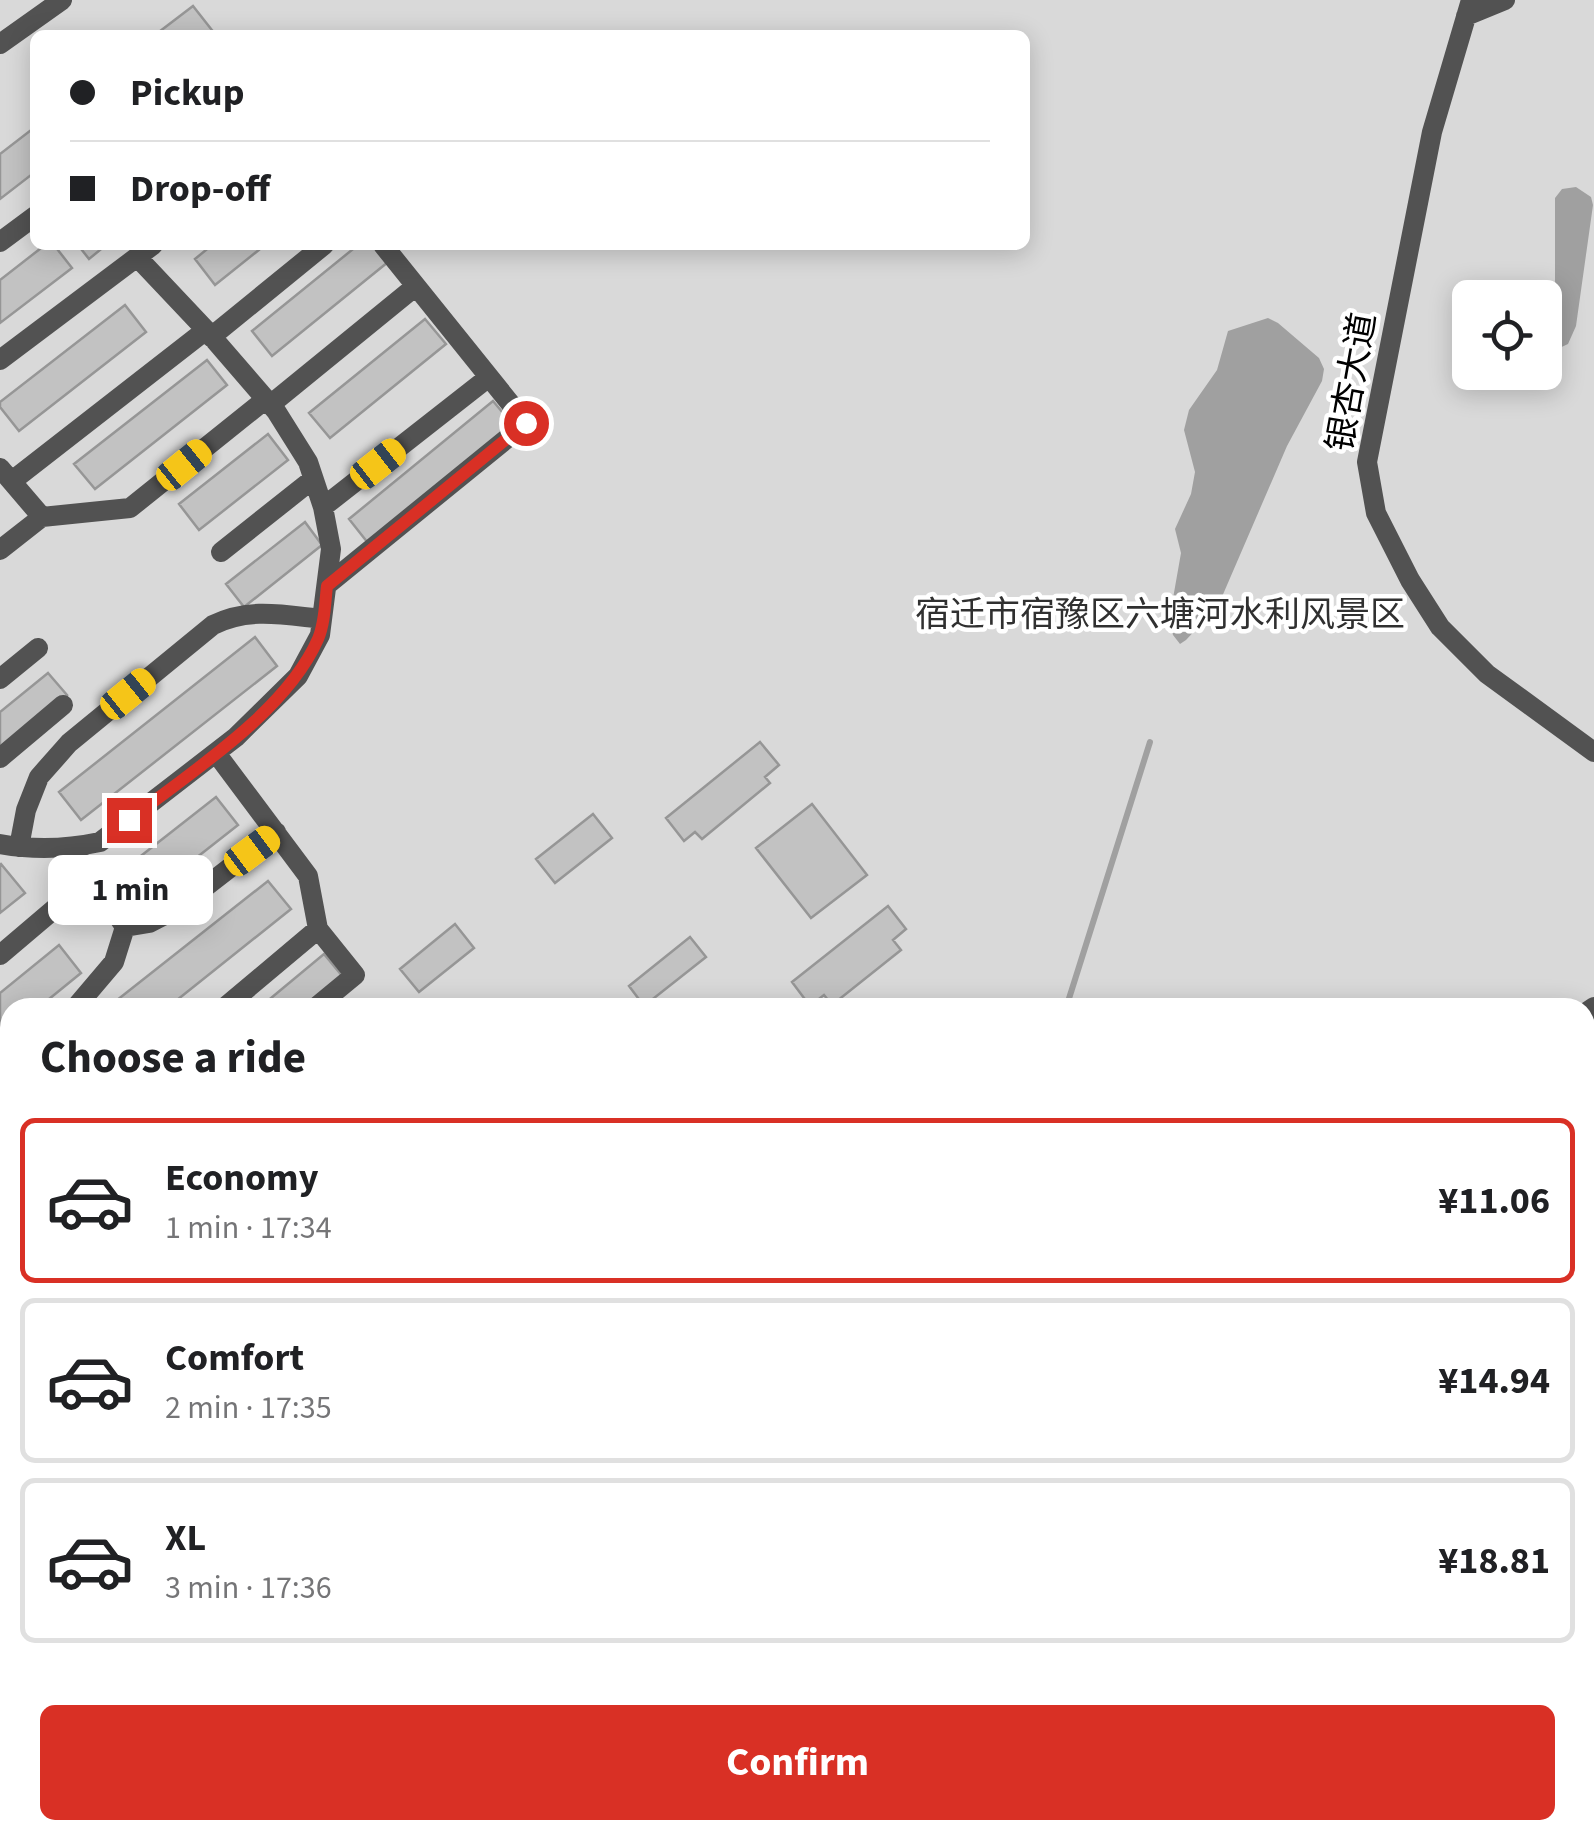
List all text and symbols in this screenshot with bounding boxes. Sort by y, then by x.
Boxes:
text: Pickup [130,66,244,120]
text: Drop-off [130,162,270,216]
map controls [1452,280,1562,390]
button: locate [1452,280,1562,390]
street label: 银杏大道 [1315,309,1389,455]
route start [504,401,549,446]
car [151,434,217,496]
car [345,434,411,494]
park label: 宿迁市宿豫区六塘河水利风景区 [915,590,1405,640]
car [95,663,161,725]
route end [107,798,152,843]
car [219,821,285,881]
callout: 1 min [46,855,212,925]
text: 1 min [92,867,169,913]
text: Choose a ride [40,1026,306,1090]
text: Economy [165,1151,318,1205]
icon: car [45,1156,135,1246]
text: ¥11.06 [1438,1174,1550,1228]
text: 1 min · 17:34 [165,1205,332,1251]
text: Comfort [165,1331,304,1385]
icon: car [45,1336,135,1426]
text: ¥14.94 [1438,1354,1550,1408]
text: 2 min · 17:35 [165,1385,332,1431]
text: XL [165,1511,206,1565]
icon: car [45,1516,135,1606]
text: ¥18.81 [1438,1534,1550,1588]
text: 3 min · 17:36 [165,1565,332,1611]
button: Confirm [40,1705,1555,1820]

